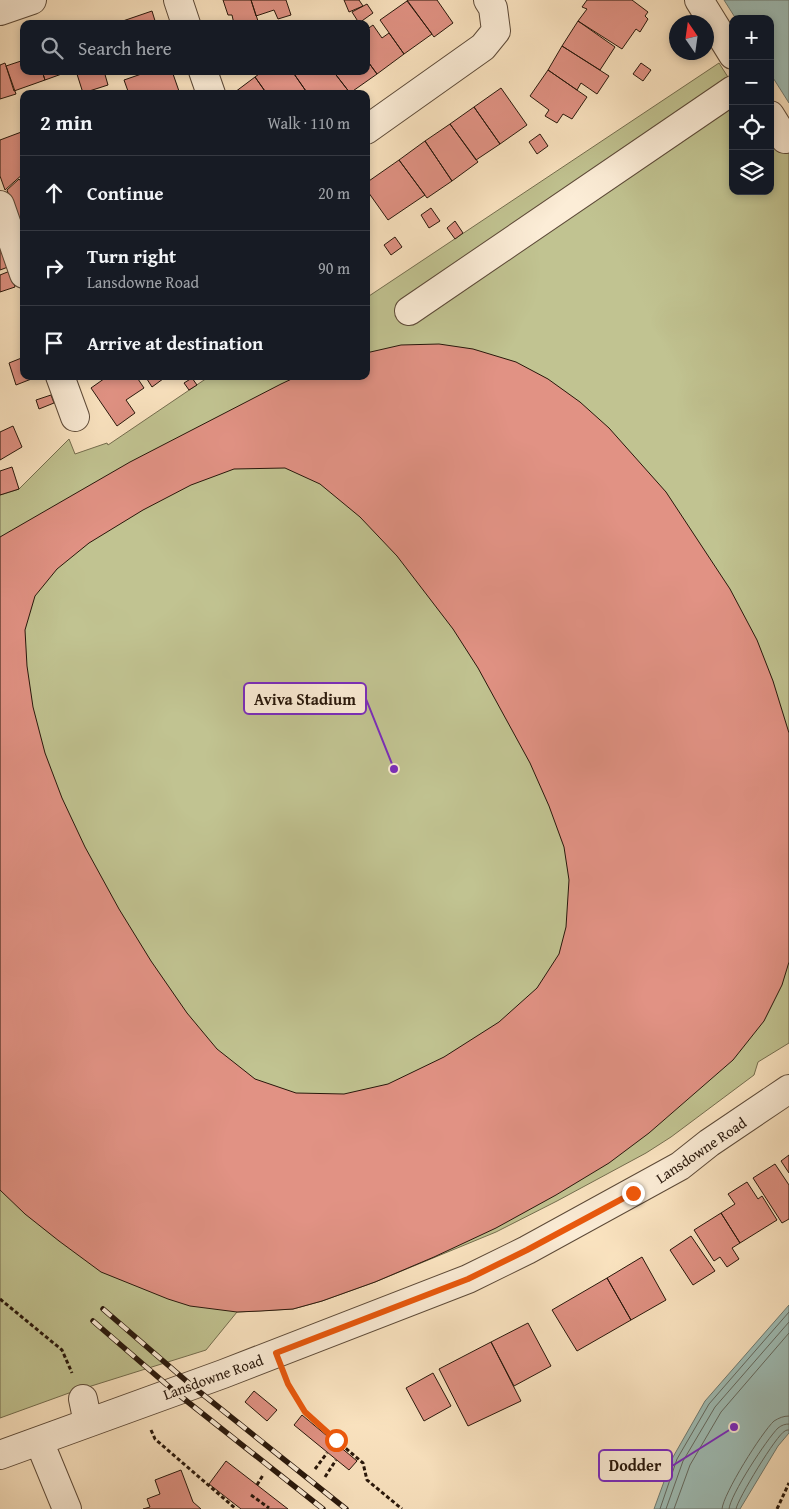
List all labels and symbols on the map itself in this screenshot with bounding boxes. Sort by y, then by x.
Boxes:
north arrow [669,15,714,60]
callout: Aviva Stadium [244,683,366,714]
text: Aviva Stadium [254,687,356,711]
street label: Lansdowne Road [652,1112,750,1188]
route end [622,1182,645,1205]
street label: Lansdowne Road [160,1349,266,1405]
route start [325,1429,348,1452]
callout: Dodder [599,1450,672,1481]
text: Dodder [609,1453,662,1477]

